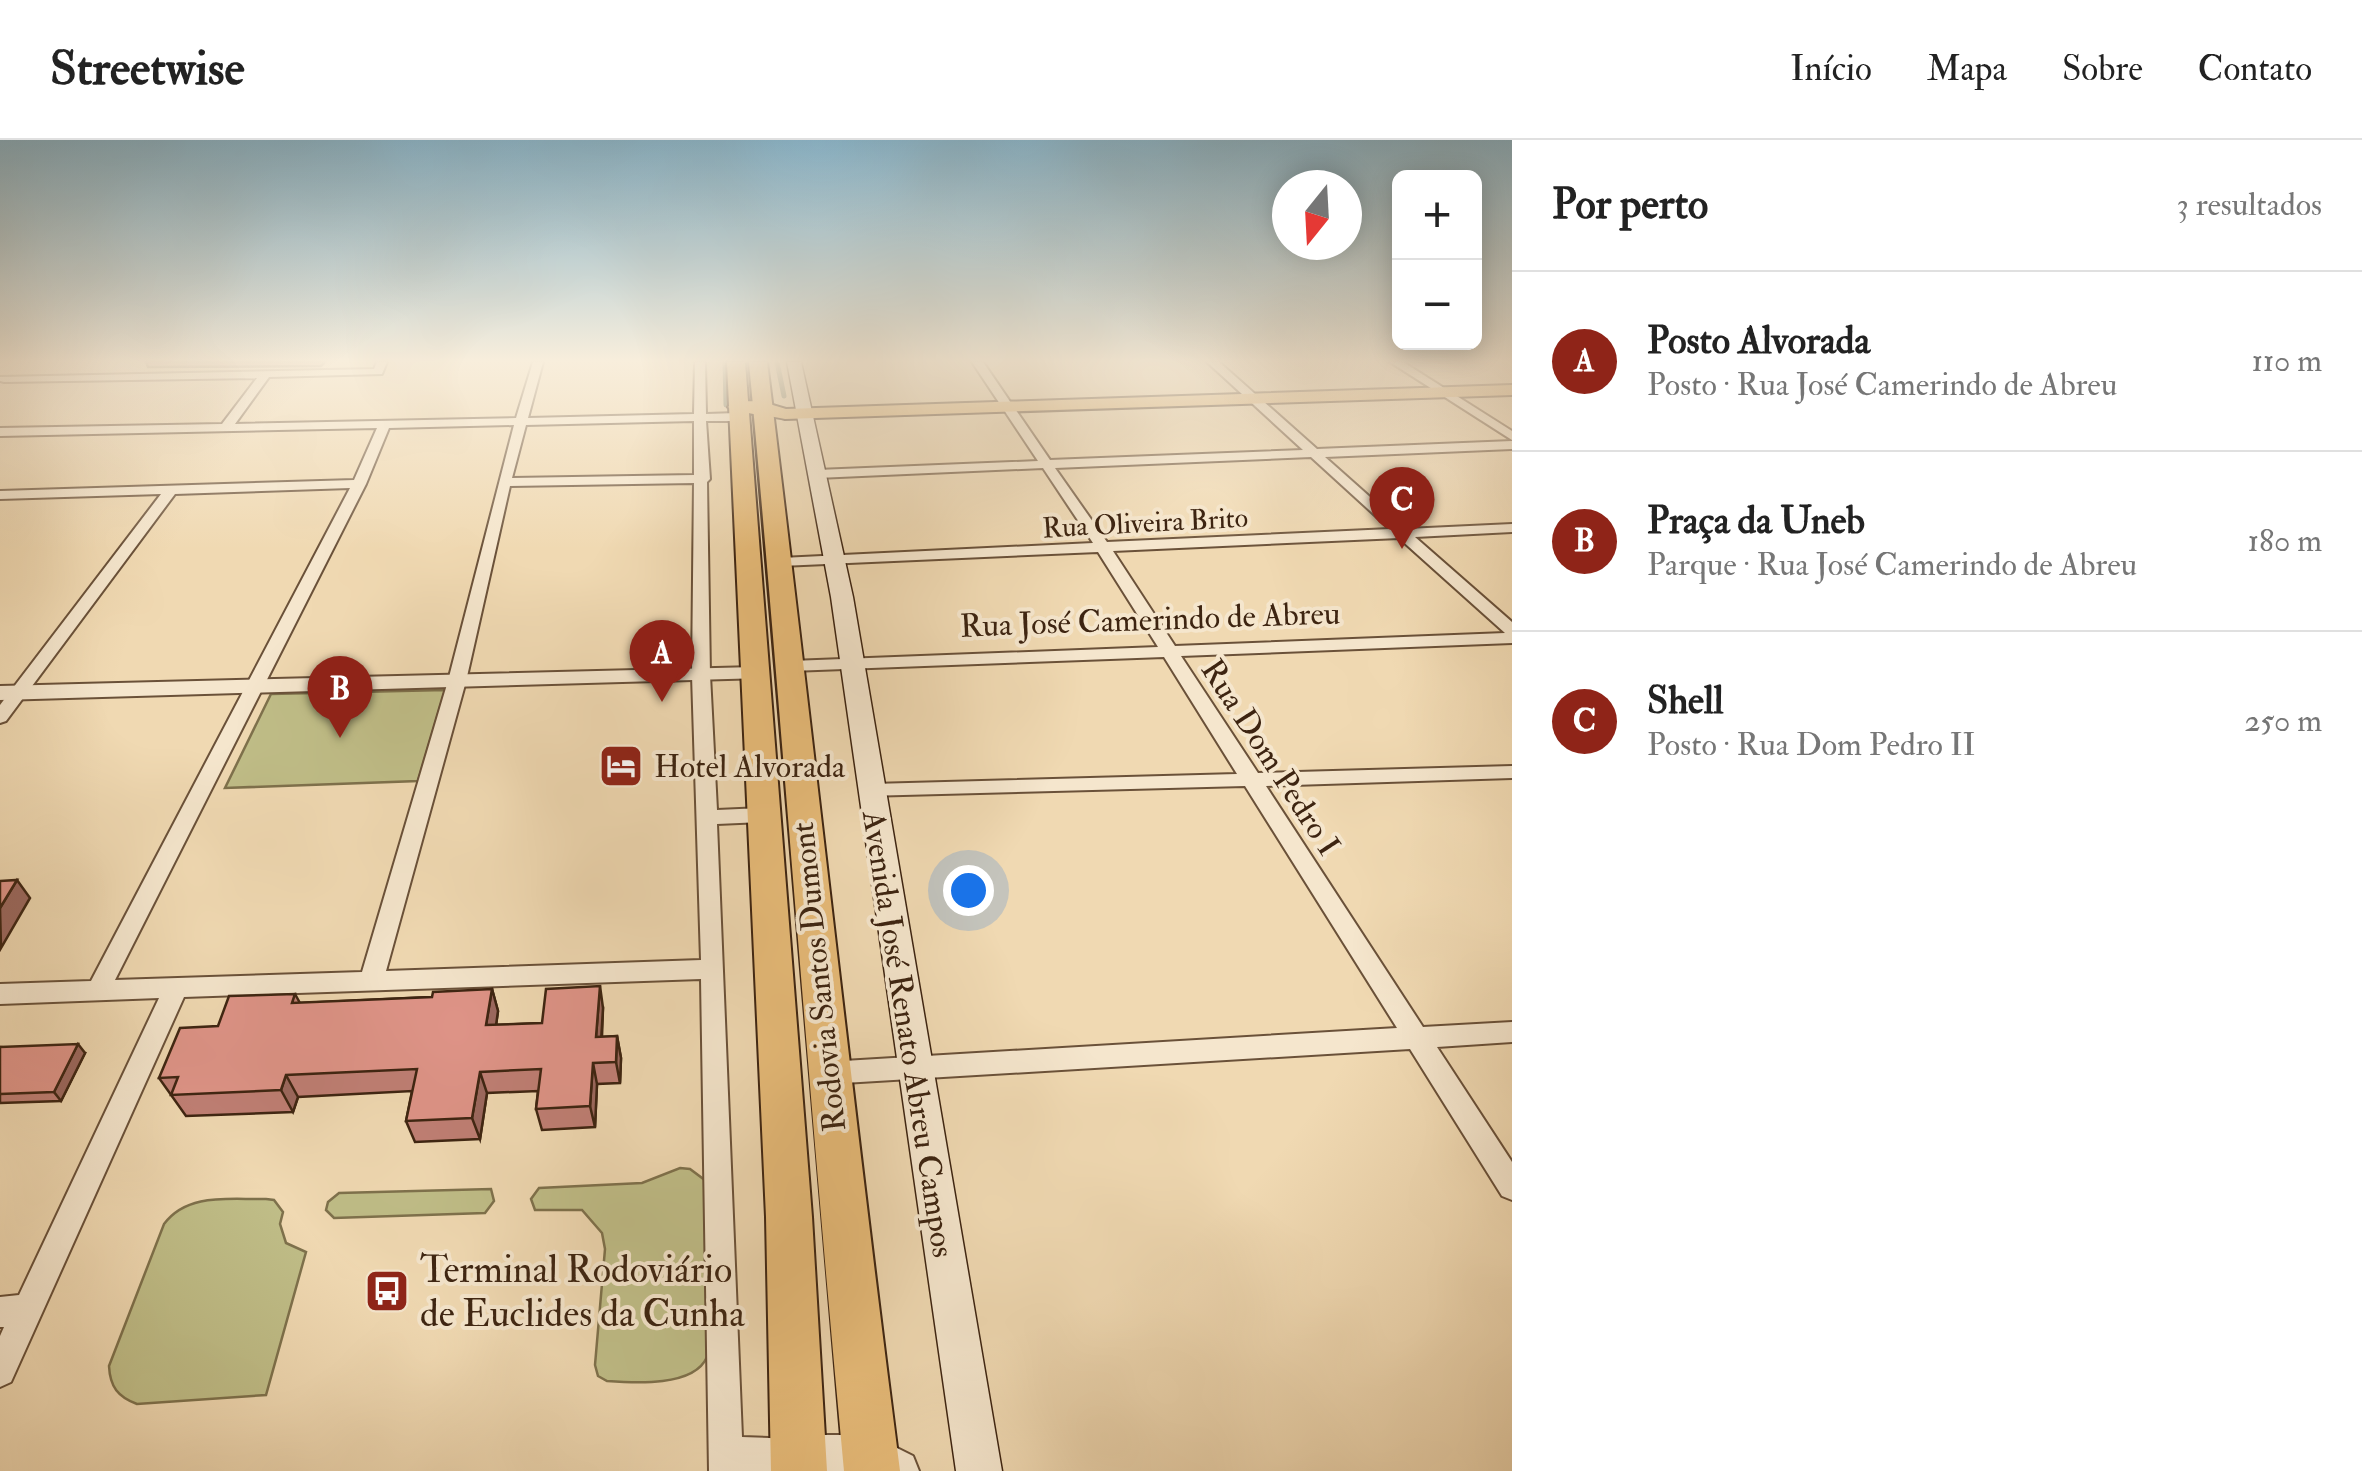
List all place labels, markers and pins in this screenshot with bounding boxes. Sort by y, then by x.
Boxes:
pin: C [1370,466,1434,549]
pin: A [630,620,694,702]
pin: B [308,656,372,738]
hotel icon: Hotel Alvorada [598,743,644,789]
place label: Hotel Alvorada [654,747,846,787]
place label: Terminal Rodoviário de Euclides da Cunha [420,1246,745,1338]
bus stop icon: Terminal Rodoviário de Euclides da Cunha [364,1268,410,1314]

